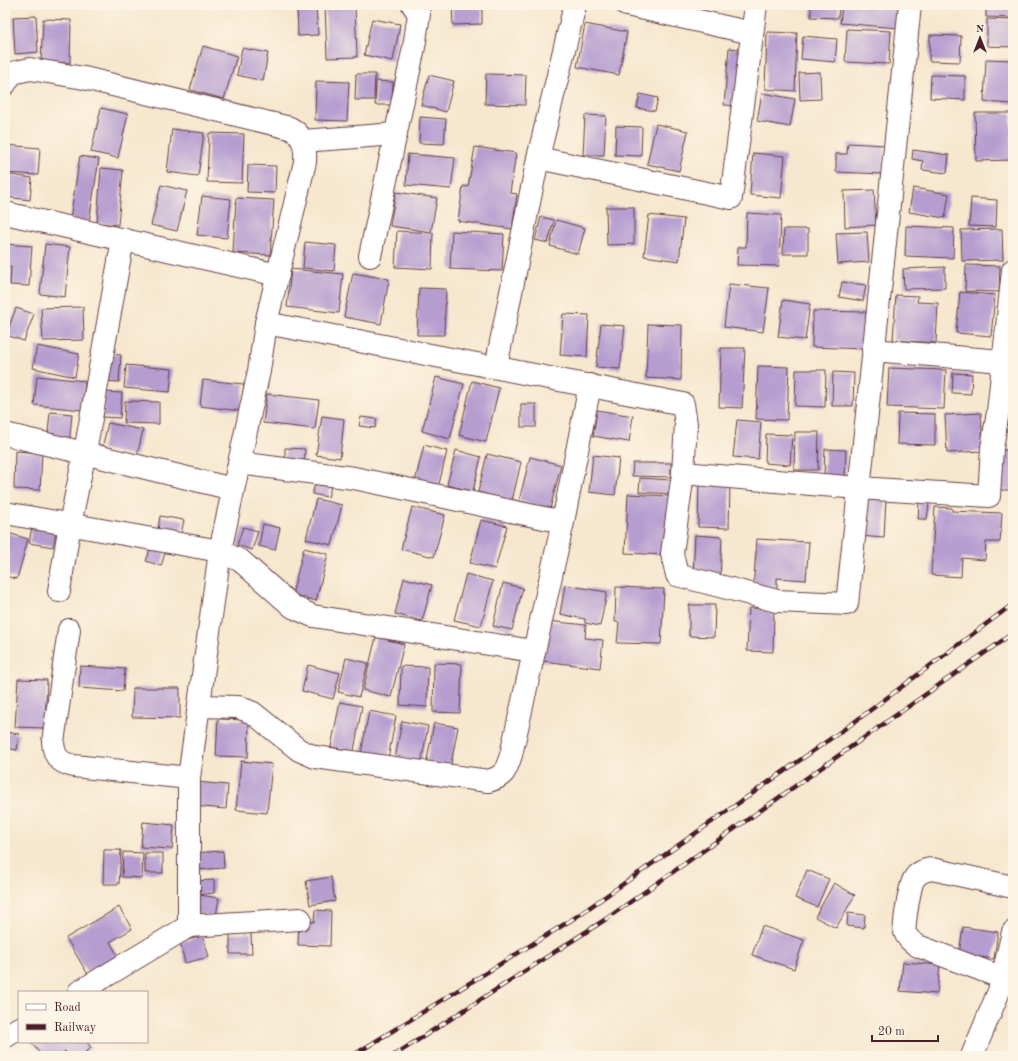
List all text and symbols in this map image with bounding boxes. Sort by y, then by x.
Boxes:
north arrow [960,18,1000,58]
text: N [976,24,985,35]
legend [18,991,148,1043]
text: Road [54,1002,81,1014]
scale bar [872,1017,938,1043]
text: Railway [54,1022,97,1034]
text: 20 m [878,1026,905,1038]

